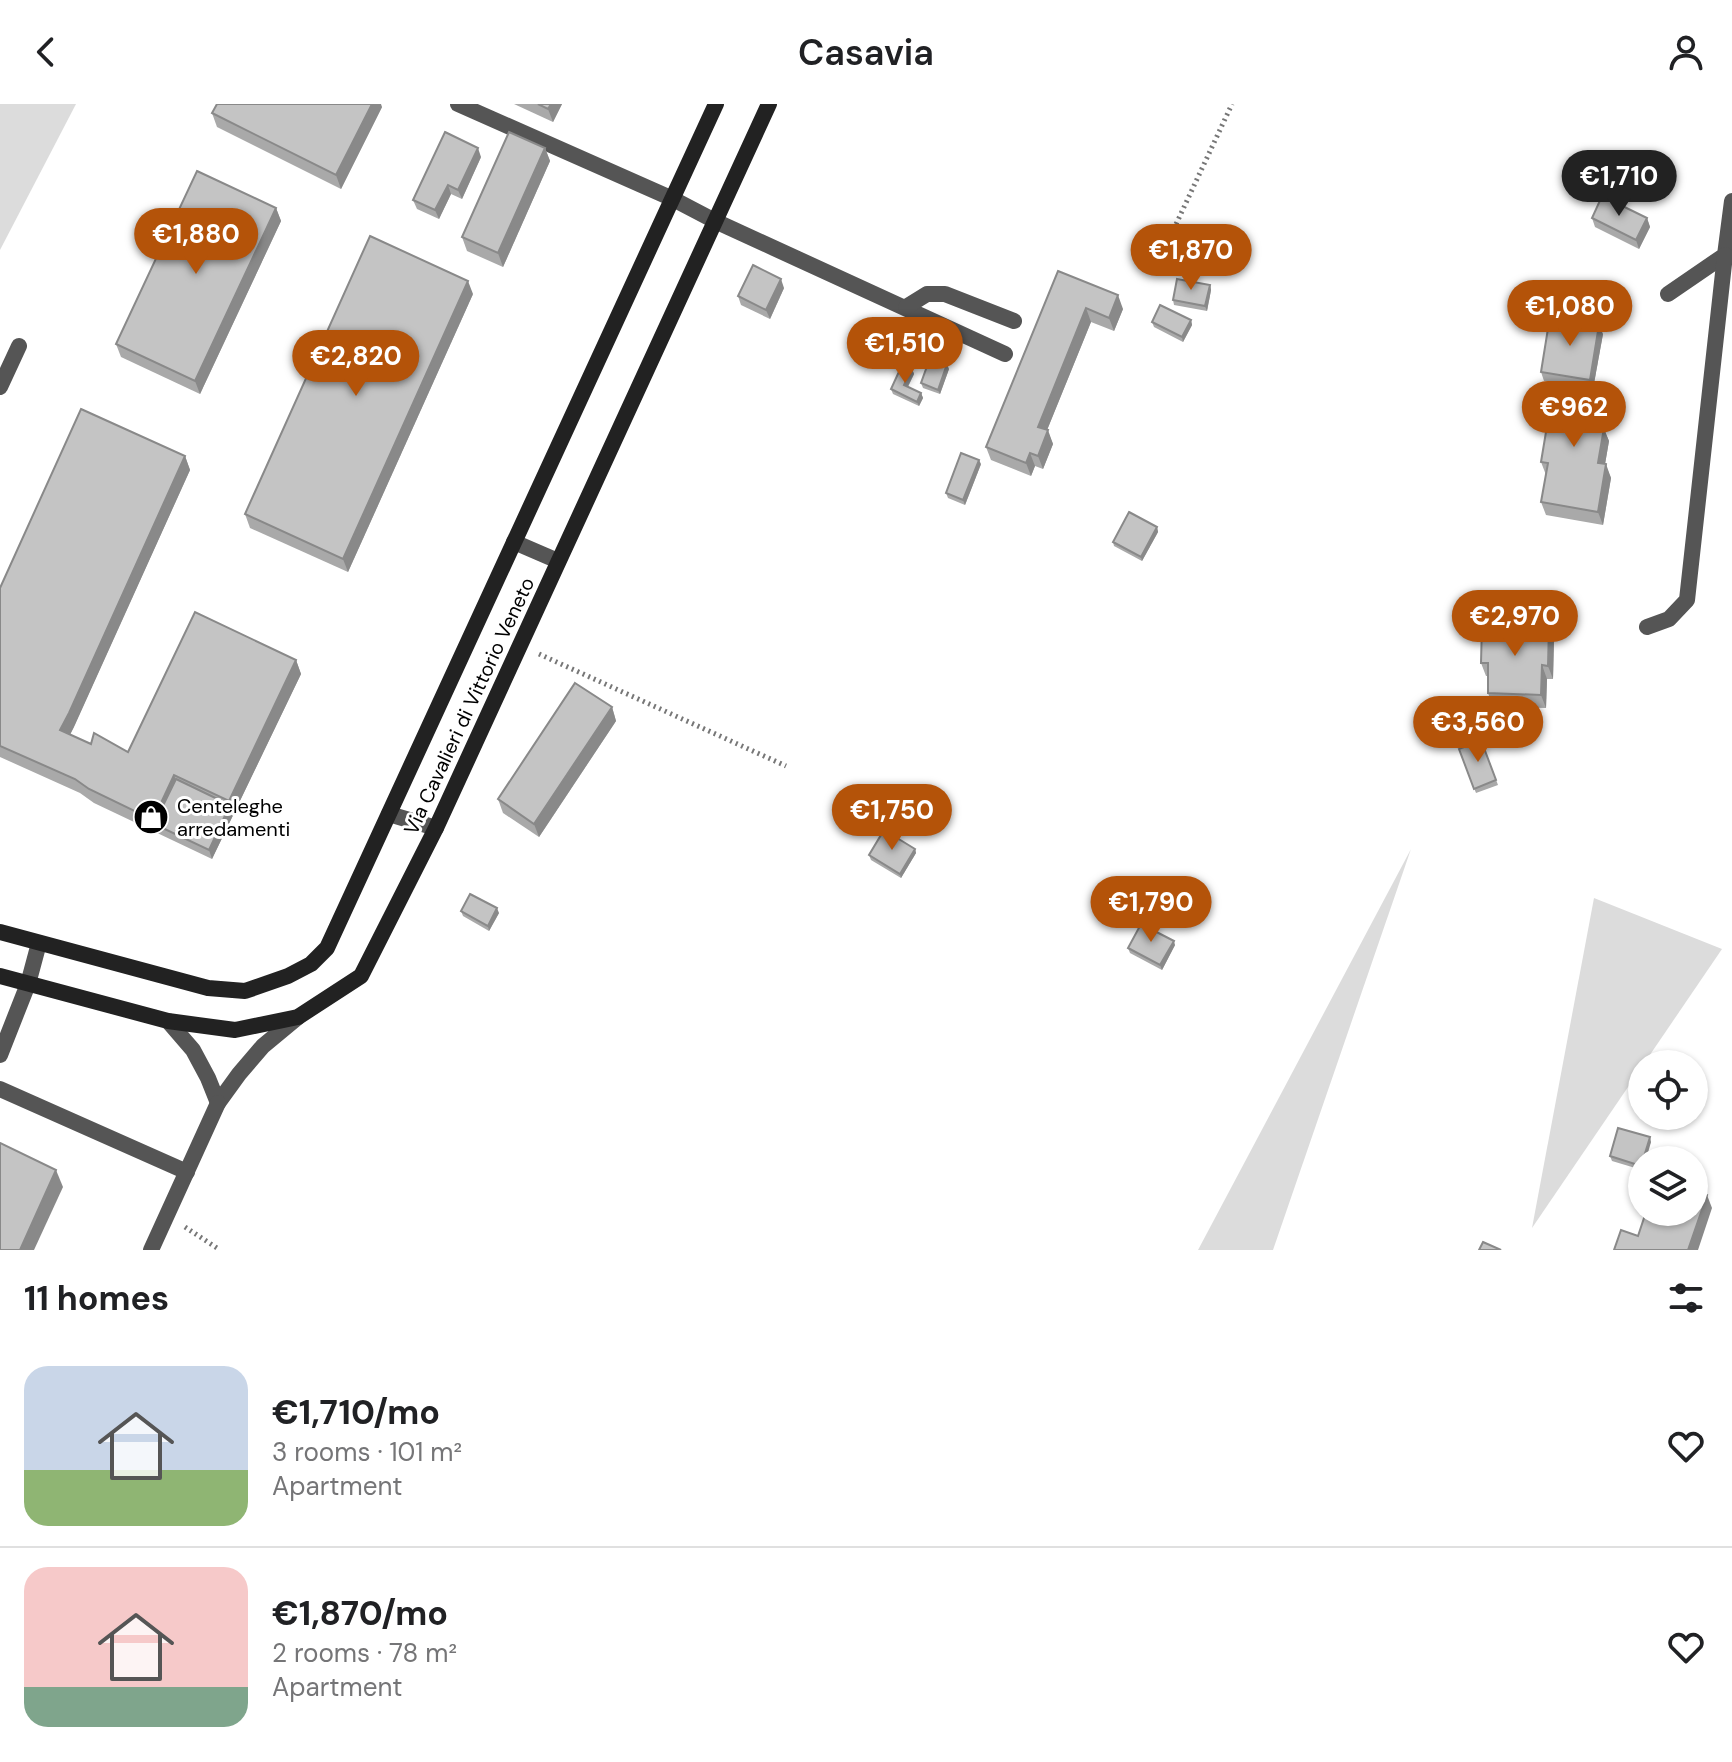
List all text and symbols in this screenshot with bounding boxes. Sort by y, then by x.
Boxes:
text: Casavia [798,29,934,76]
icon: back [24,30,68,74]
icon: person [1664,30,1708,74]
pin: €1,710 [1554,150,1684,218]
text: €1,710 [1580,159,1658,193]
pin: €1,880 [131,208,261,276]
text: €1,880 [152,217,240,251]
pin: €1,870 [1126,224,1256,292]
text: €1,870 [1149,233,1233,267]
pin: €1,080 [1505,280,1635,348]
text: €1,080 [1525,289,1615,323]
pin: €1,510 [840,317,970,385]
text: €1,510 [865,326,945,360]
pin: €2,820 [291,330,421,398]
text: €2,820 [310,339,402,373]
pin: €962 [1527,381,1621,449]
text: €962 [1540,390,1608,424]
street label: Via Cavalieri di Vittorio Veneto [398,573,540,839]
pin: €2,970 [1450,590,1580,658]
text: €2,970 [1470,599,1560,633]
pin: €3,560 [1413,696,1543,764]
text: €3,560 [1431,705,1525,739]
pin: €1,750 [827,784,957,852]
place label: Centeleghe arredamenti [177,793,290,842]
text: €1,750 [850,793,934,827]
shop icon: Centeleghe arredamenti [132,798,170,836]
pin: €1,790 [1086,876,1216,944]
text: €1,790 [1109,885,1193,919]
map controls [1628,1050,1708,1226]
button: locate [1628,1050,1708,1130]
button: layers [1628,1146,1708,1226]
text: 11 homes [24,1276,169,1321]
icon: filters [1664,1276,1708,1320]
text: €1,710/mo [272,1390,440,1435]
icon: home [88,1398,184,1494]
icon: heart [1664,1424,1708,1468]
text: 3 rooms · 101 m² [272,1435,462,1469]
text: Apartment [272,1469,403,1503]
text: €1,870/mo [272,1591,448,1636]
icon: home [88,1599,184,1695]
icon: heart [1664,1625,1708,1669]
text: 2 rooms · 78 m² [272,1636,457,1670]
text: Apartment [272,1670,403,1704]

